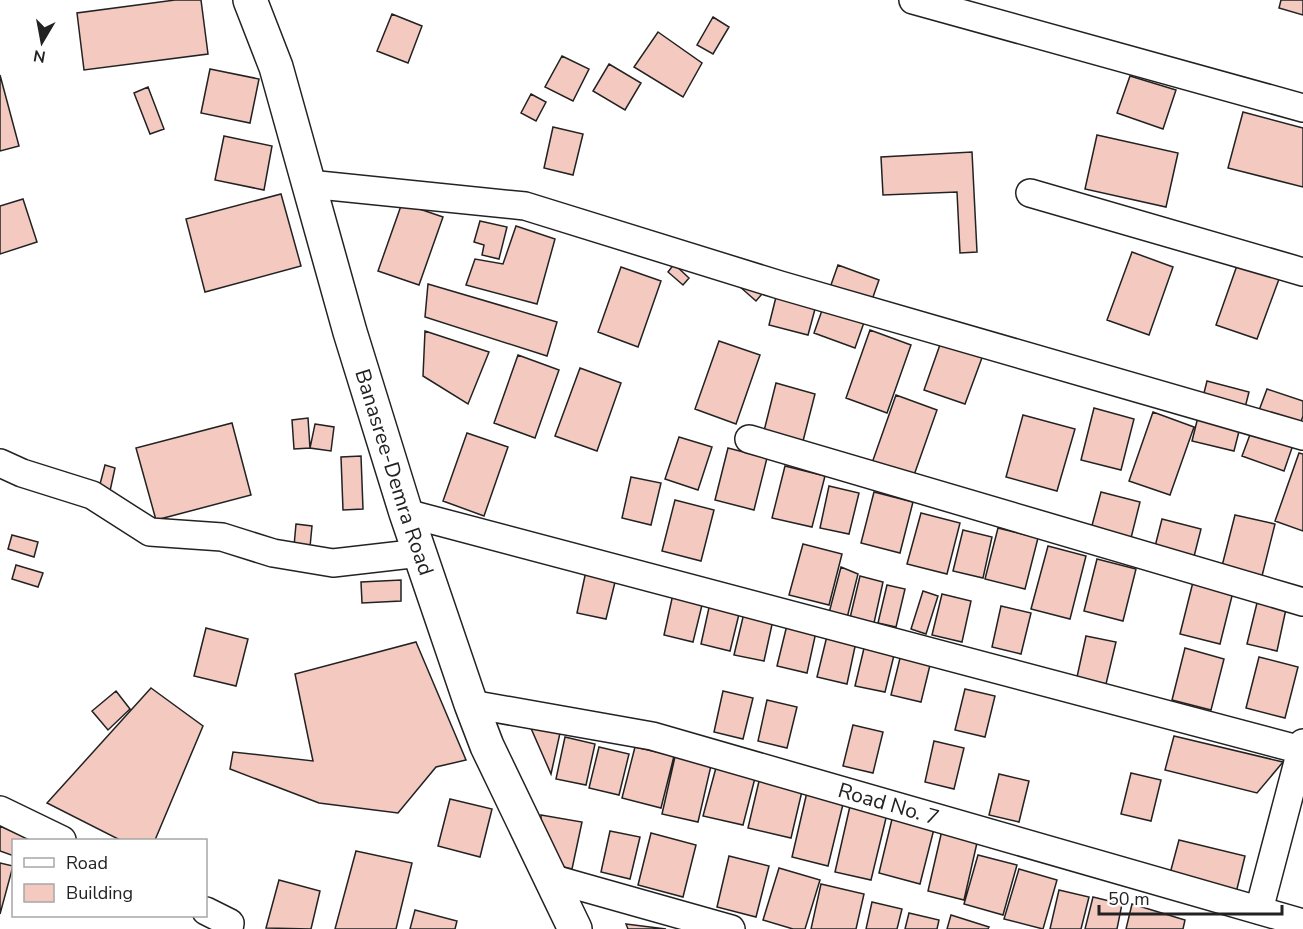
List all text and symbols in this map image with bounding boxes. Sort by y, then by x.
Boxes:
north arrow [12,12,72,72]
text: N [32,44,47,68]
street label: Banasree-Demra Road [348,366,440,579]
street label: Road No. 7 [835,776,942,832]
legend [12,839,207,917]
text: Road [66,851,108,875]
scale bar [1099,878,1282,916]
text: Building [66,881,133,905]
text: 50 m [1108,887,1150,911]

